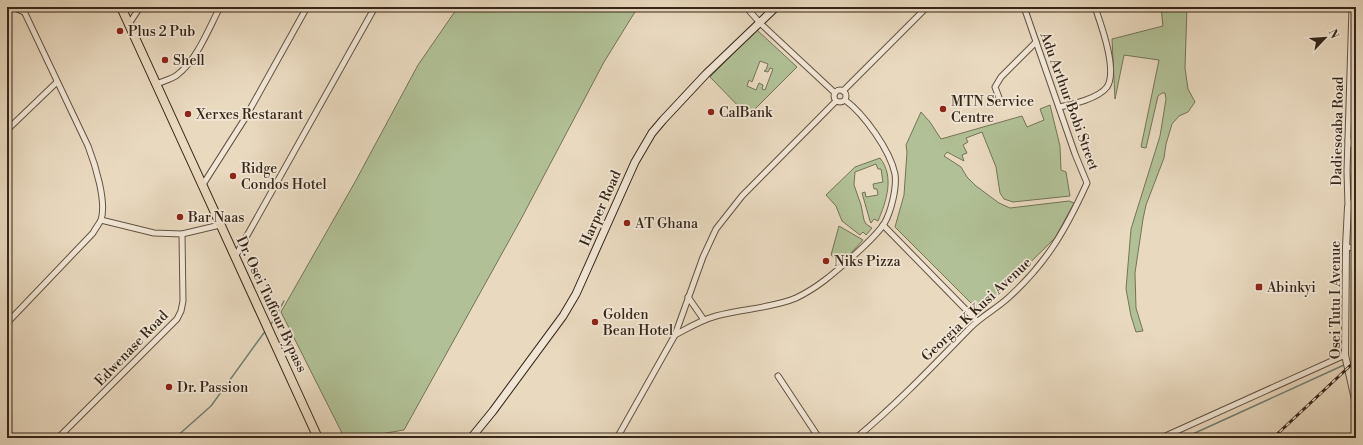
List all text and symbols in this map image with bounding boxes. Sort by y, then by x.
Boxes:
north arrow [1305,18,1345,58]
place label: Plus 2 Pub [128,23,195,41]
marker: Plus 2 Pub [115,26,125,36]
text: N [1325,27,1341,41]
street label: Adu Arthur Bobi Street [1035,29,1102,173]
place label: Shell [173,52,205,70]
marker: Shell [160,55,170,65]
street label: Dadiesoaba Road [1328,76,1348,186]
place label: MTN Service Centre [951,93,1034,127]
place label: CalBank [719,104,773,122]
marker: MTN Service Centre [938,104,948,114]
place label: Xerxes Restarant [195,106,303,124]
marker: CalBank [706,107,716,117]
marker: Xerxes Restarant [183,109,193,119]
place label: Ridge Condos Hotel [241,160,327,194]
street label: Harper Road [576,168,626,249]
marker: Ridge Condos Hotel [228,171,238,181]
place label: Bar Naas [187,209,244,227]
marker: Bar Naas [175,212,185,222]
place label: AT Ghana [634,215,699,233]
marker: AT Ghana [622,218,632,228]
street label: Dr. Osei Tuffour Bypass [232,234,311,375]
street label: Osei Tutu I Avenue [1327,241,1345,359]
place label: Niks Pizza [834,253,902,271]
street label: Georgia K Kusi Avenue [918,254,1036,366]
marker: Niks Pizza [821,256,831,266]
place label: Abinkyi [1266,279,1316,297]
marker: Abinkyi [1254,282,1264,292]
place label: Golden Bean Hotel [602,306,673,340]
street label: Edwenase Road [91,307,172,390]
marker: Golden Bean Hotel [590,317,600,327]
place label: Dr. Passion [177,379,249,397]
marker: Dr. Passion [164,382,174,392]

